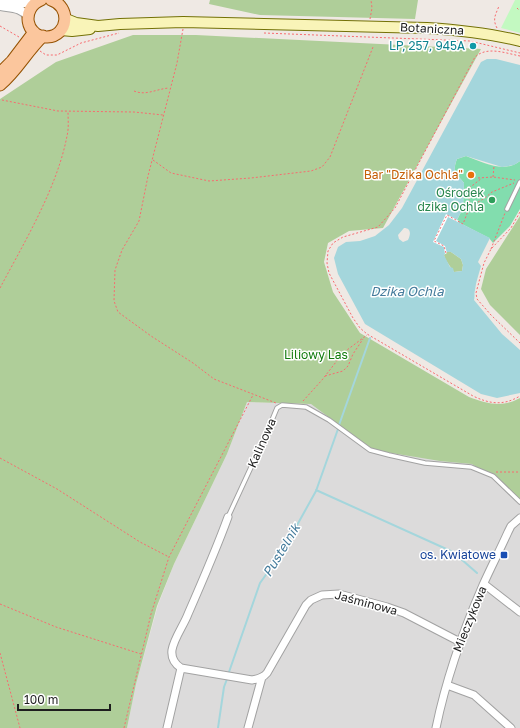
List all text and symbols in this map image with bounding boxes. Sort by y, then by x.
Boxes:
street label: Botaniczna [400,19,464,38]
place label: LP, 257, 945A [389,38,465,53]
marker: LP, 257, 945A [468,41,478,51]
place label: Bar "Dzika Ochla" [364,167,463,182]
marker: Bar "Dzika Ochla" [466,170,476,180]
place label: Ośrodek dzika Ochla [417,185,484,214]
marker: Ośrodek dzika Ochla [487,195,497,205]
water label: Dzika Ochla [370,283,444,299]
park label: Liliowy Las [284,347,348,362]
street label: Kalinowa [244,416,279,470]
water label: Pustelnik [259,519,304,579]
place label: os. Kwiatowe [420,547,496,562]
marker: os. Kwiatowe [499,550,509,560]
street label: Mieczykowa [449,584,490,654]
street label: Jaśminowa [333,587,399,618]
scale bar [18,686,110,712]
text: 100 m [24,692,58,707]

